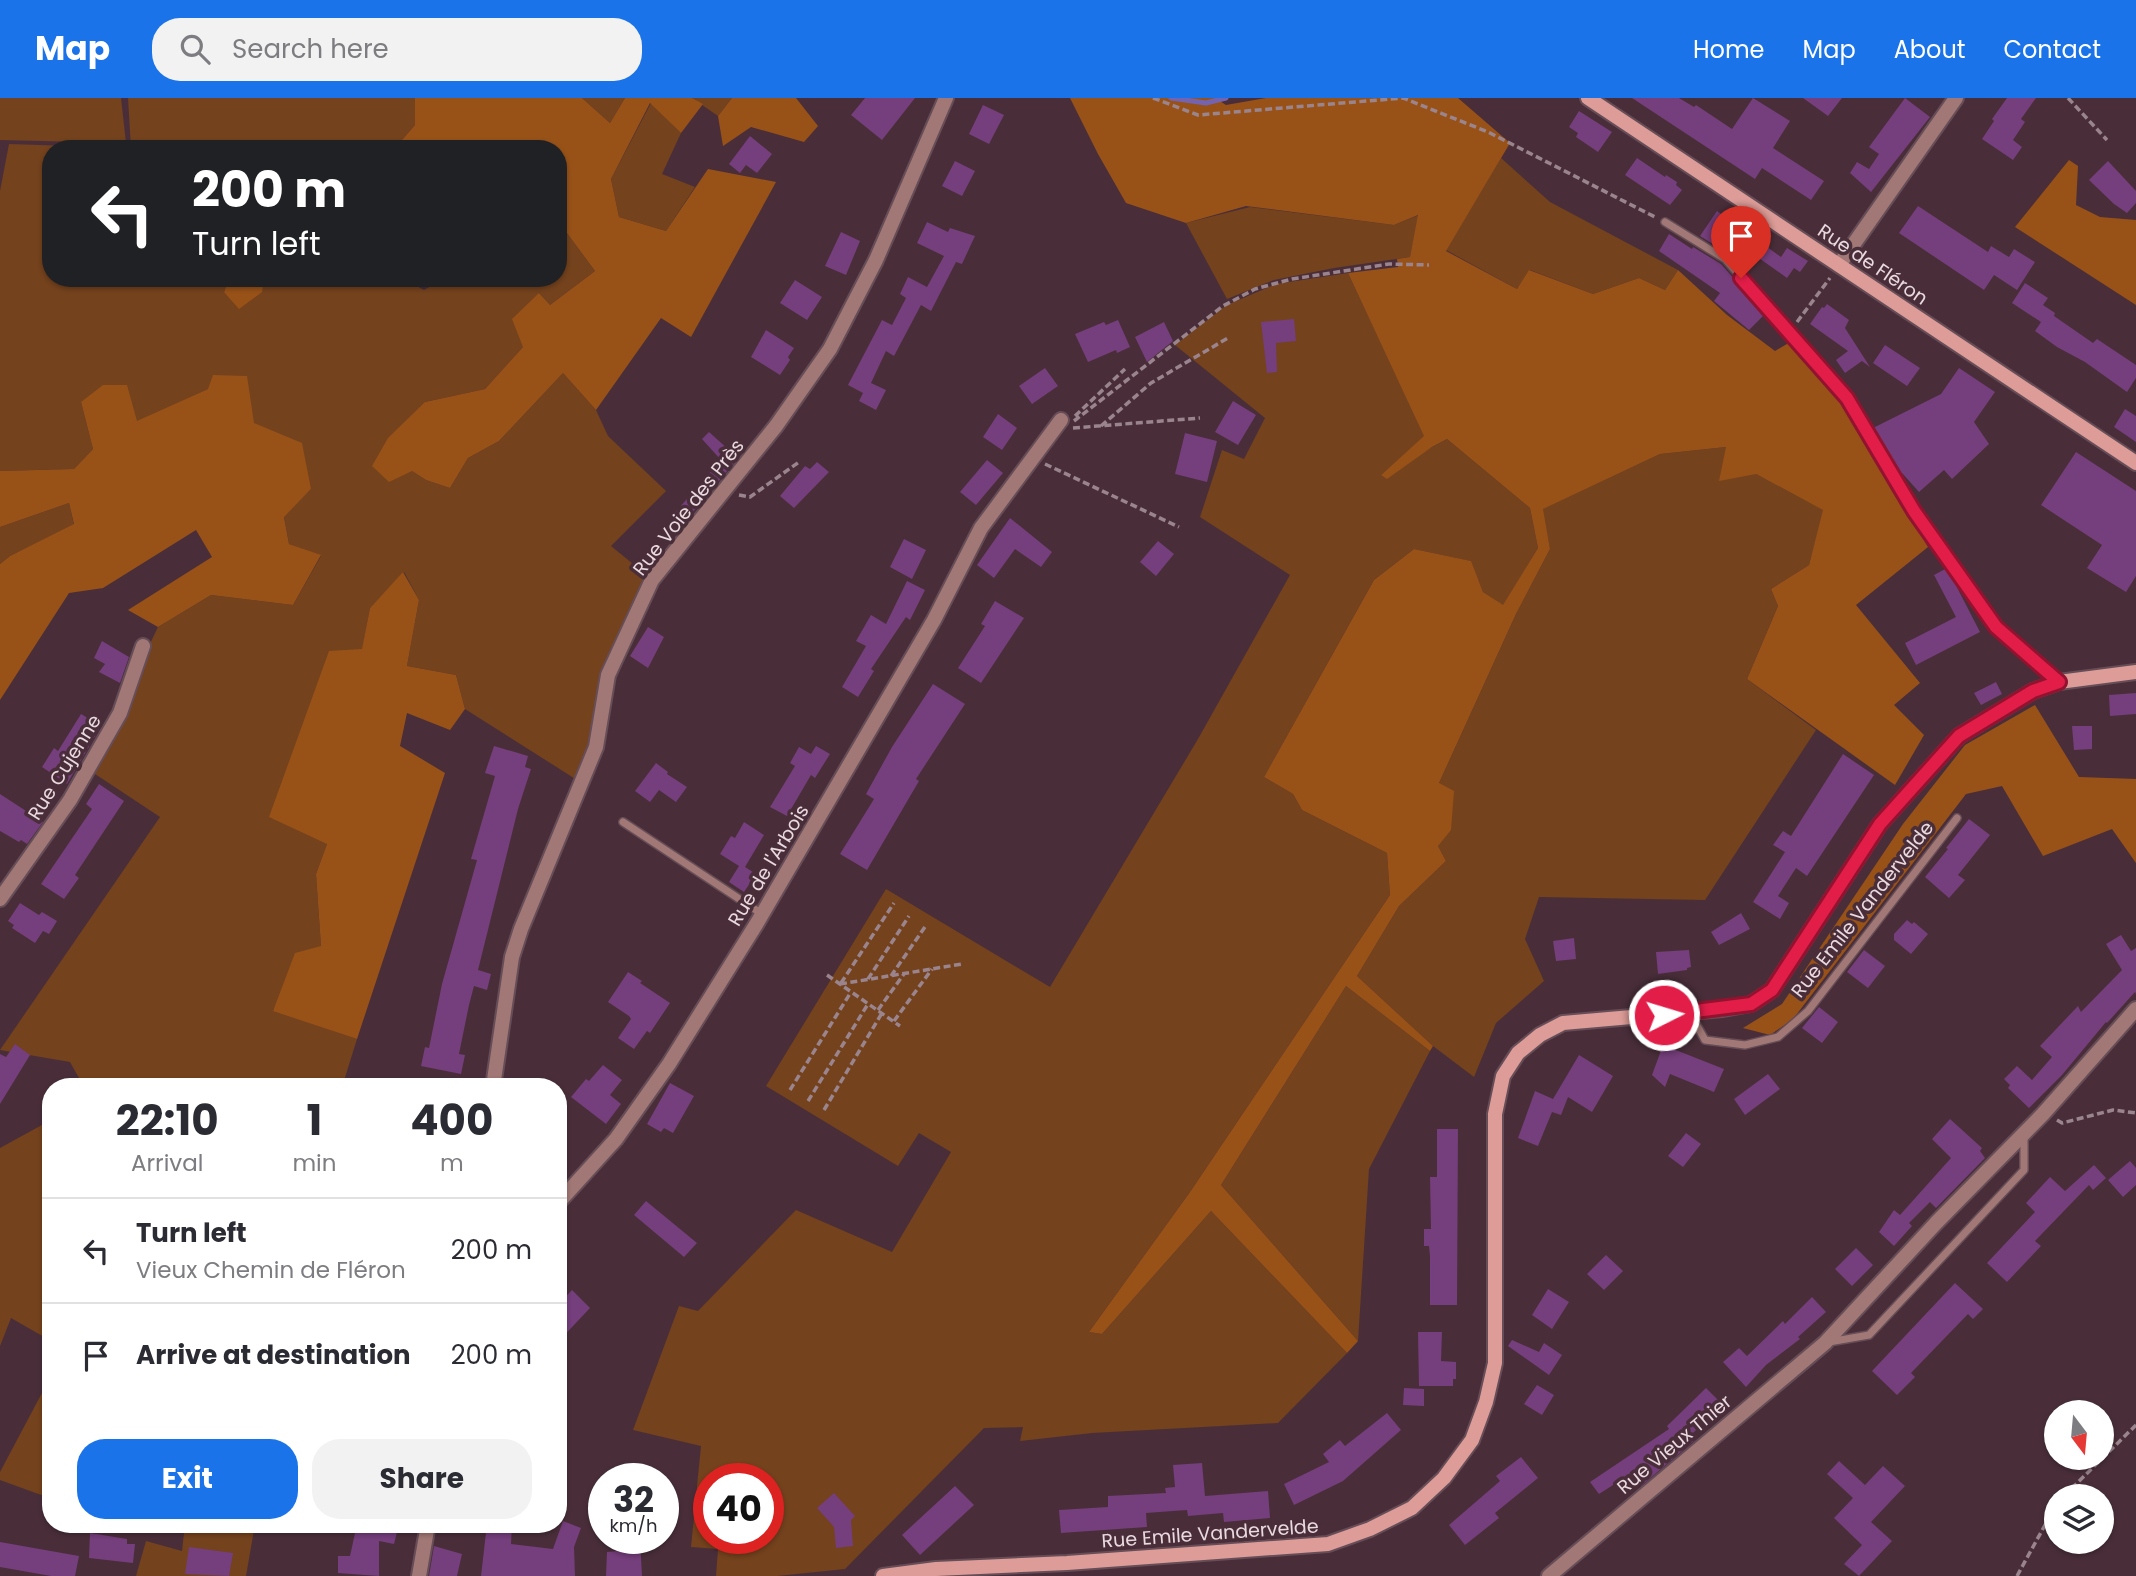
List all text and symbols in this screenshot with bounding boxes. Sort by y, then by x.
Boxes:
search box [152,18,642,81]
text: Map [35,25,110,72]
icon: search [176,30,214,68]
text: Search here [232,31,389,67]
text: Home [1693,33,1765,66]
text: Map [1803,33,1856,66]
text: About [1894,33,1965,66]
text: Contact [2003,33,2101,66]
text: 200 m [192,156,346,224]
icon: left [77,168,168,259]
pin [1711,206,1771,278]
icon: arrive [1722,217,1760,255]
street label: Rue de Fléron [1812,218,1933,311]
text: Turn left [192,221,321,266]
street label: Rue Voie des Près [627,433,750,581]
street label: Rue Cujenne [21,709,108,825]
street label: Rue de l'Arbois [721,799,815,931]
street label: Rue Emile Vandervelde [1785,815,1940,1003]
position arrow [1627,978,1701,1052]
text: 22:10 [116,1091,219,1150]
text: 1 [307,1091,322,1150]
text: 400 [410,1091,493,1150]
text: Arrival [131,1147,203,1179]
text: min [292,1147,336,1179]
text: m [440,1147,464,1179]
text: Turn left [136,1215,247,1251]
icon: left [77,1232,115,1270]
text: 200 m [451,1232,532,1268]
text: Vieux Chemin de Fléron [136,1254,406,1286]
icon: arrive [77,1337,115,1375]
text: Arrive at destination [136,1337,411,1373]
text: 200 m [451,1337,532,1373]
street label: Rue Vieux Thier [1611,1388,1737,1500]
north arrow [2044,1400,2114,1470]
map controls [2044,1400,2114,1554]
button: Exit [77,1439,298,1519]
button: Share [312,1439,532,1519]
speed limit sign: 40 [693,1463,784,1554]
text: 32 [613,1475,654,1524]
button: layers [2044,1484,2114,1554]
street label: Rue Emile Vandervelde [1101,1512,1319,1555]
text: km/h [610,1513,657,1538]

